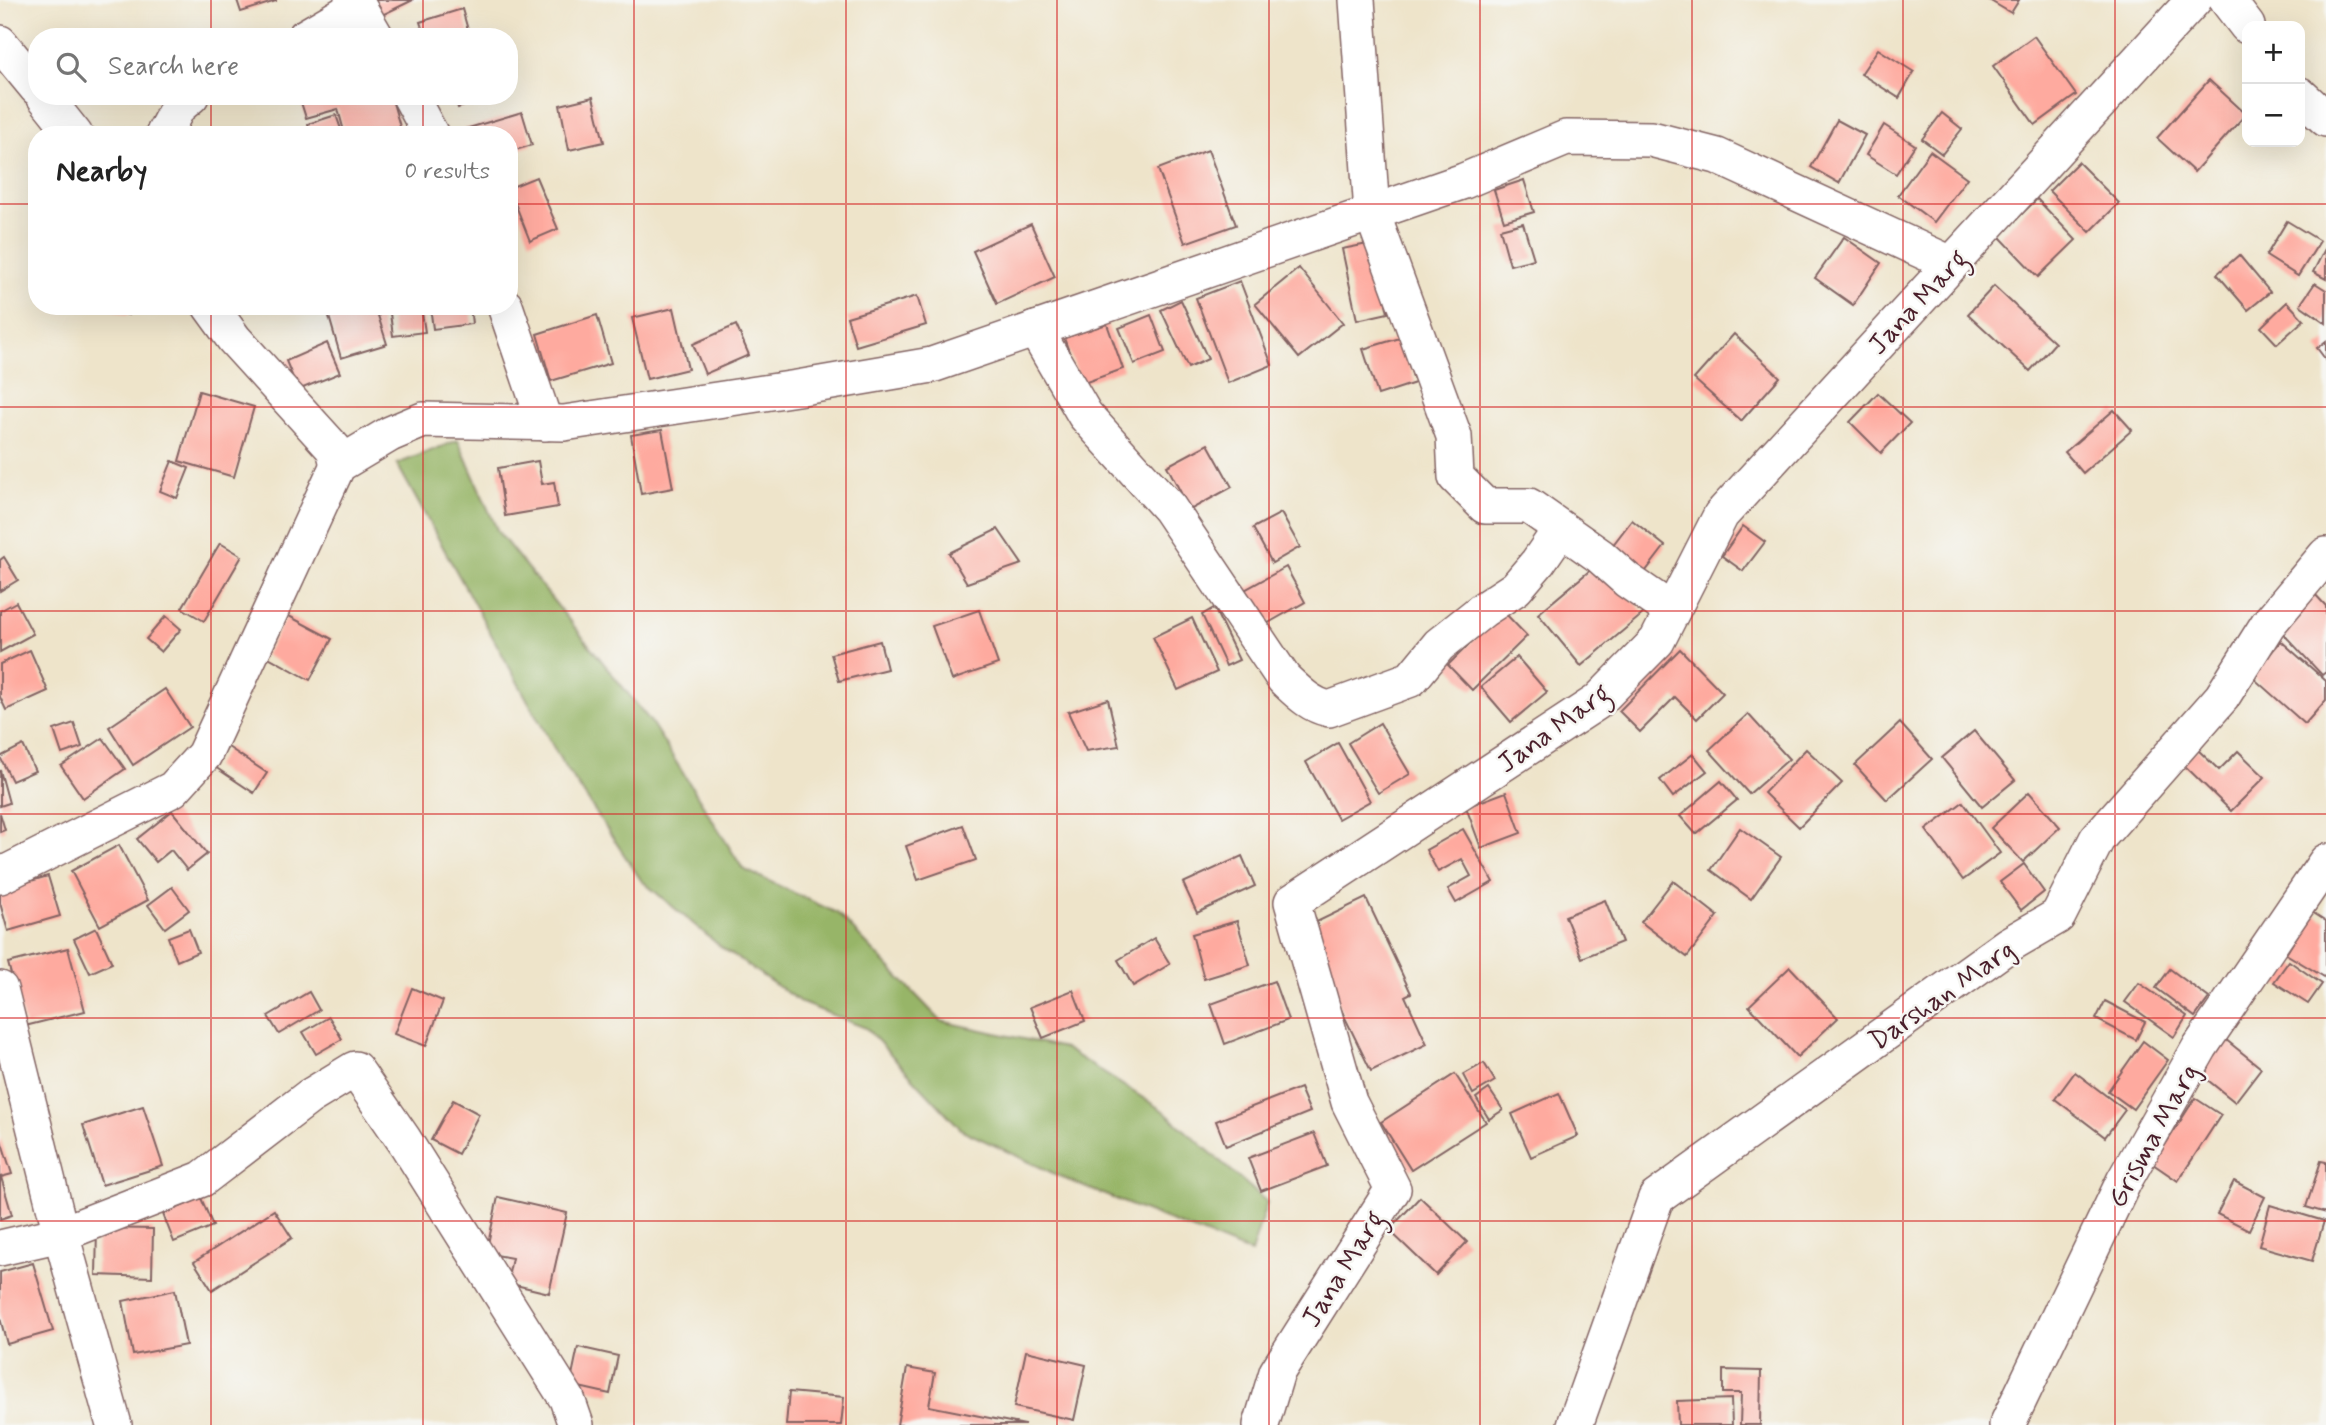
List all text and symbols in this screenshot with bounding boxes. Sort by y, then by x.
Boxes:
map controls [2242,21,2305,147]
button: + [2242,21,2305,84]
search box [28,28,518,105]
icon: search [52,48,90,86]
text: Search here [108,50,239,84]
button: − [2242,84,2305,147]
text: Nearby [56,152,147,191]
text: 0 results [404,157,490,187]
street label: Jana Marg [1860,242,1979,365]
street label: Jana Marg [1490,675,1620,785]
street label: Darshan Marg [1862,932,2023,1060]
street label: Grisma Marg [2099,1058,2209,1215]
street label: Jana Marg [1294,1204,1397,1336]

